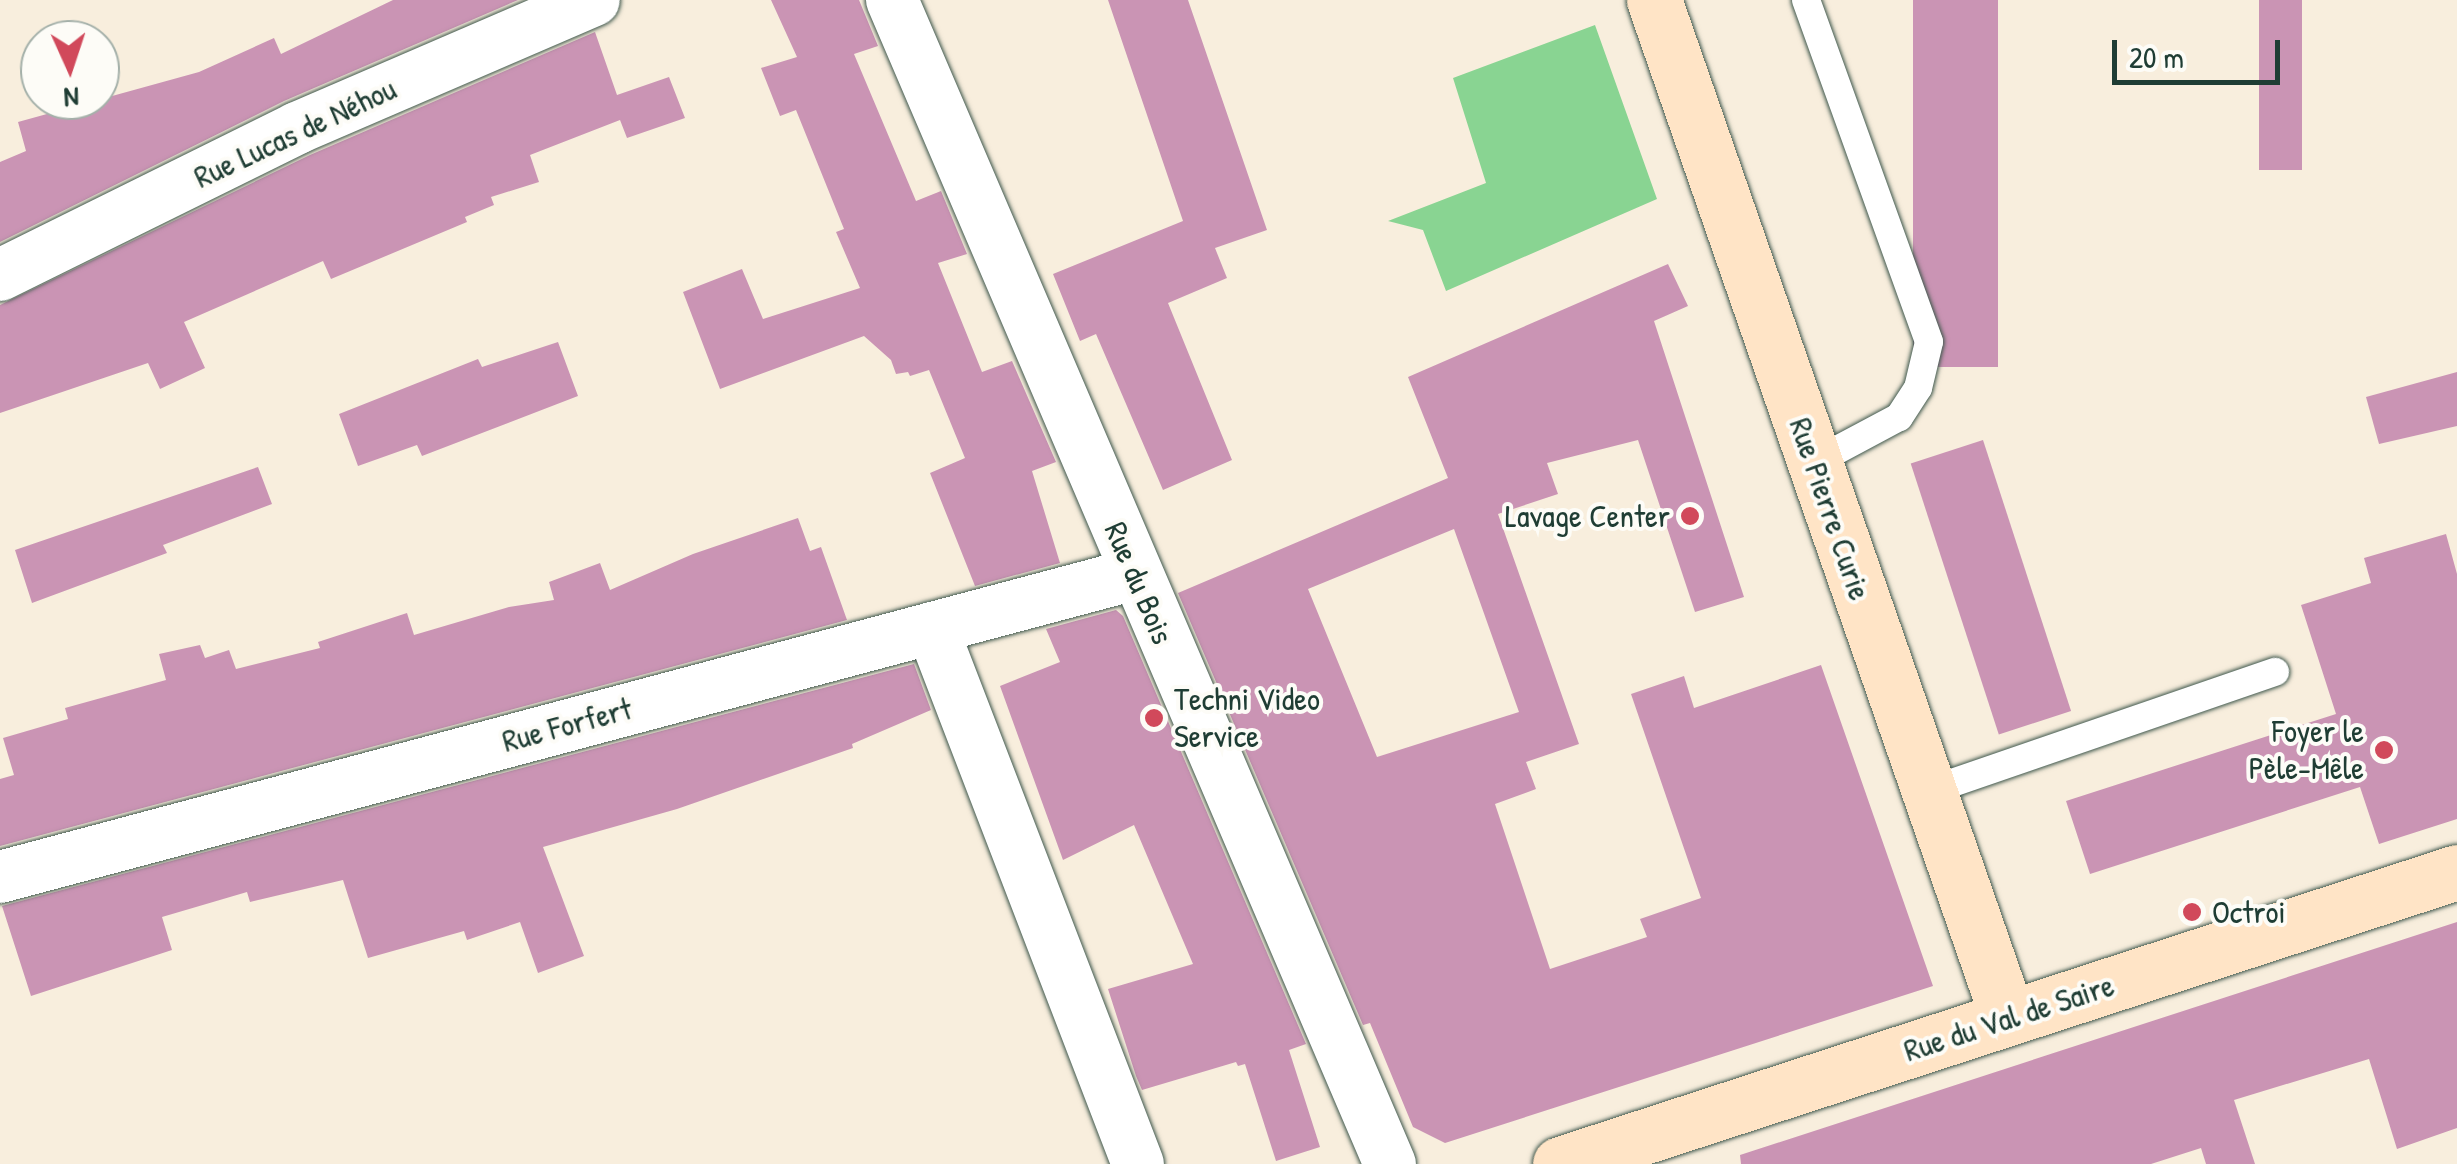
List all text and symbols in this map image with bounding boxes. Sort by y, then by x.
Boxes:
north arrow [20,20,120,120]
scale bar [2117,20,2284,82]
text: 20 m [2129,37,2184,77]
street label: Rue Lucas de Néhou [188,69,402,197]
text: N [63,79,80,117]
street label: Rue Pierre Curie [1781,413,1879,605]
place label: Lavage Center [1505,497,1670,535]
marker: Lavage Center [1679,505,1701,527]
street label: Rue du Bois [1096,516,1182,650]
place label: Techni Video Service [1174,681,1320,756]
street label: Rue Forfert [498,689,636,761]
marker: Techni Video Service [1143,707,1165,729]
place label: Foyer le Pèle-Mêle [2249,713,2364,788]
marker: Foyer le Pèle-Mêle [2373,739,2395,761]
place label: Octroi [2212,893,2286,931]
marker: Octroi [2181,901,2203,923]
street label: Rue du Val de Saire [1899,966,2119,1070]

